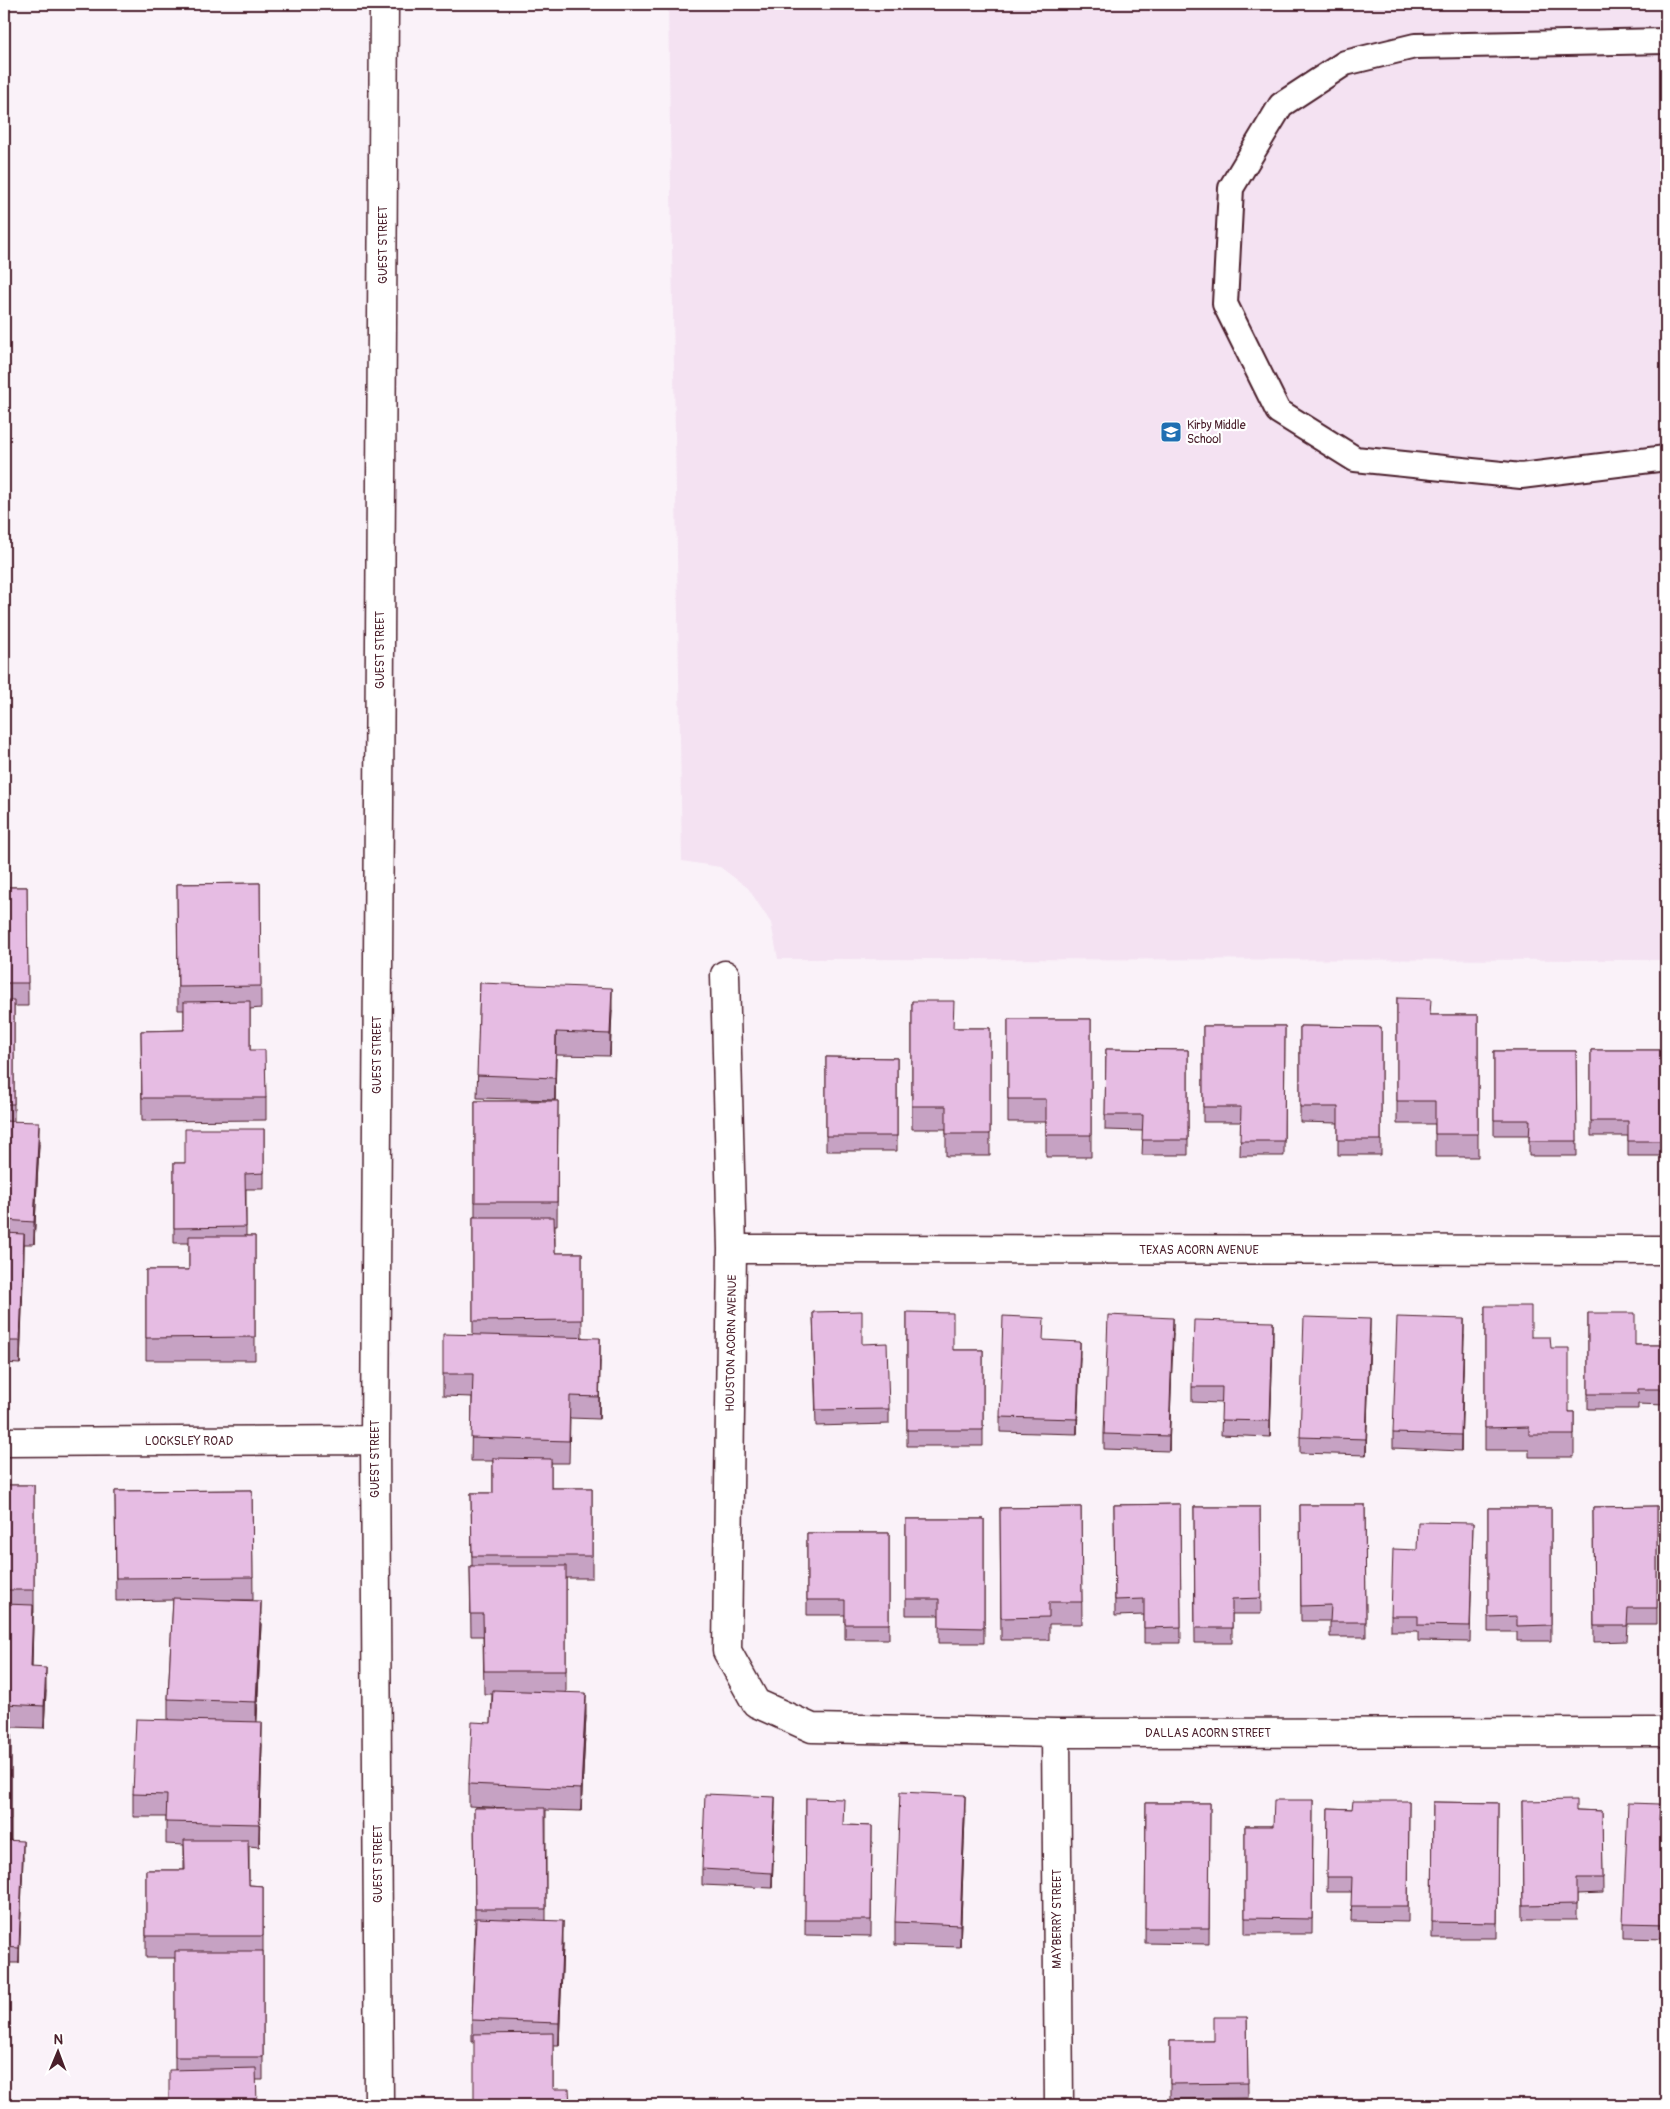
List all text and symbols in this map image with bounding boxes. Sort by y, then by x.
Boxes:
street label: GUEST STREET [376,206,391,284]
place label: Kirby Middle School [1187,418,1246,447]
school or university icon: Kirby Middle School [1159,420,1183,444]
street label: GUEST STREET [373,611,388,689]
street label: GUEST STREET [370,1016,385,1094]
street label: TEXAS ACORN AVENUE [1139,1243,1259,1258]
street label: HOUSTON ACORN AVENUE [723,1274,740,1412]
street label: GUEST STREET [368,1420,383,1498]
street label: LOCKSLEY ROAD [145,1434,234,1449]
street label: DALLAS ACORN STREET [1145,1726,1271,1741]
street label: GUEST STREET [371,1825,386,1903]
street label: MAYBERRY STREET [1050,1869,1065,1969]
north arrow [32,2026,82,2076]
text: N [53,2031,63,2048]

